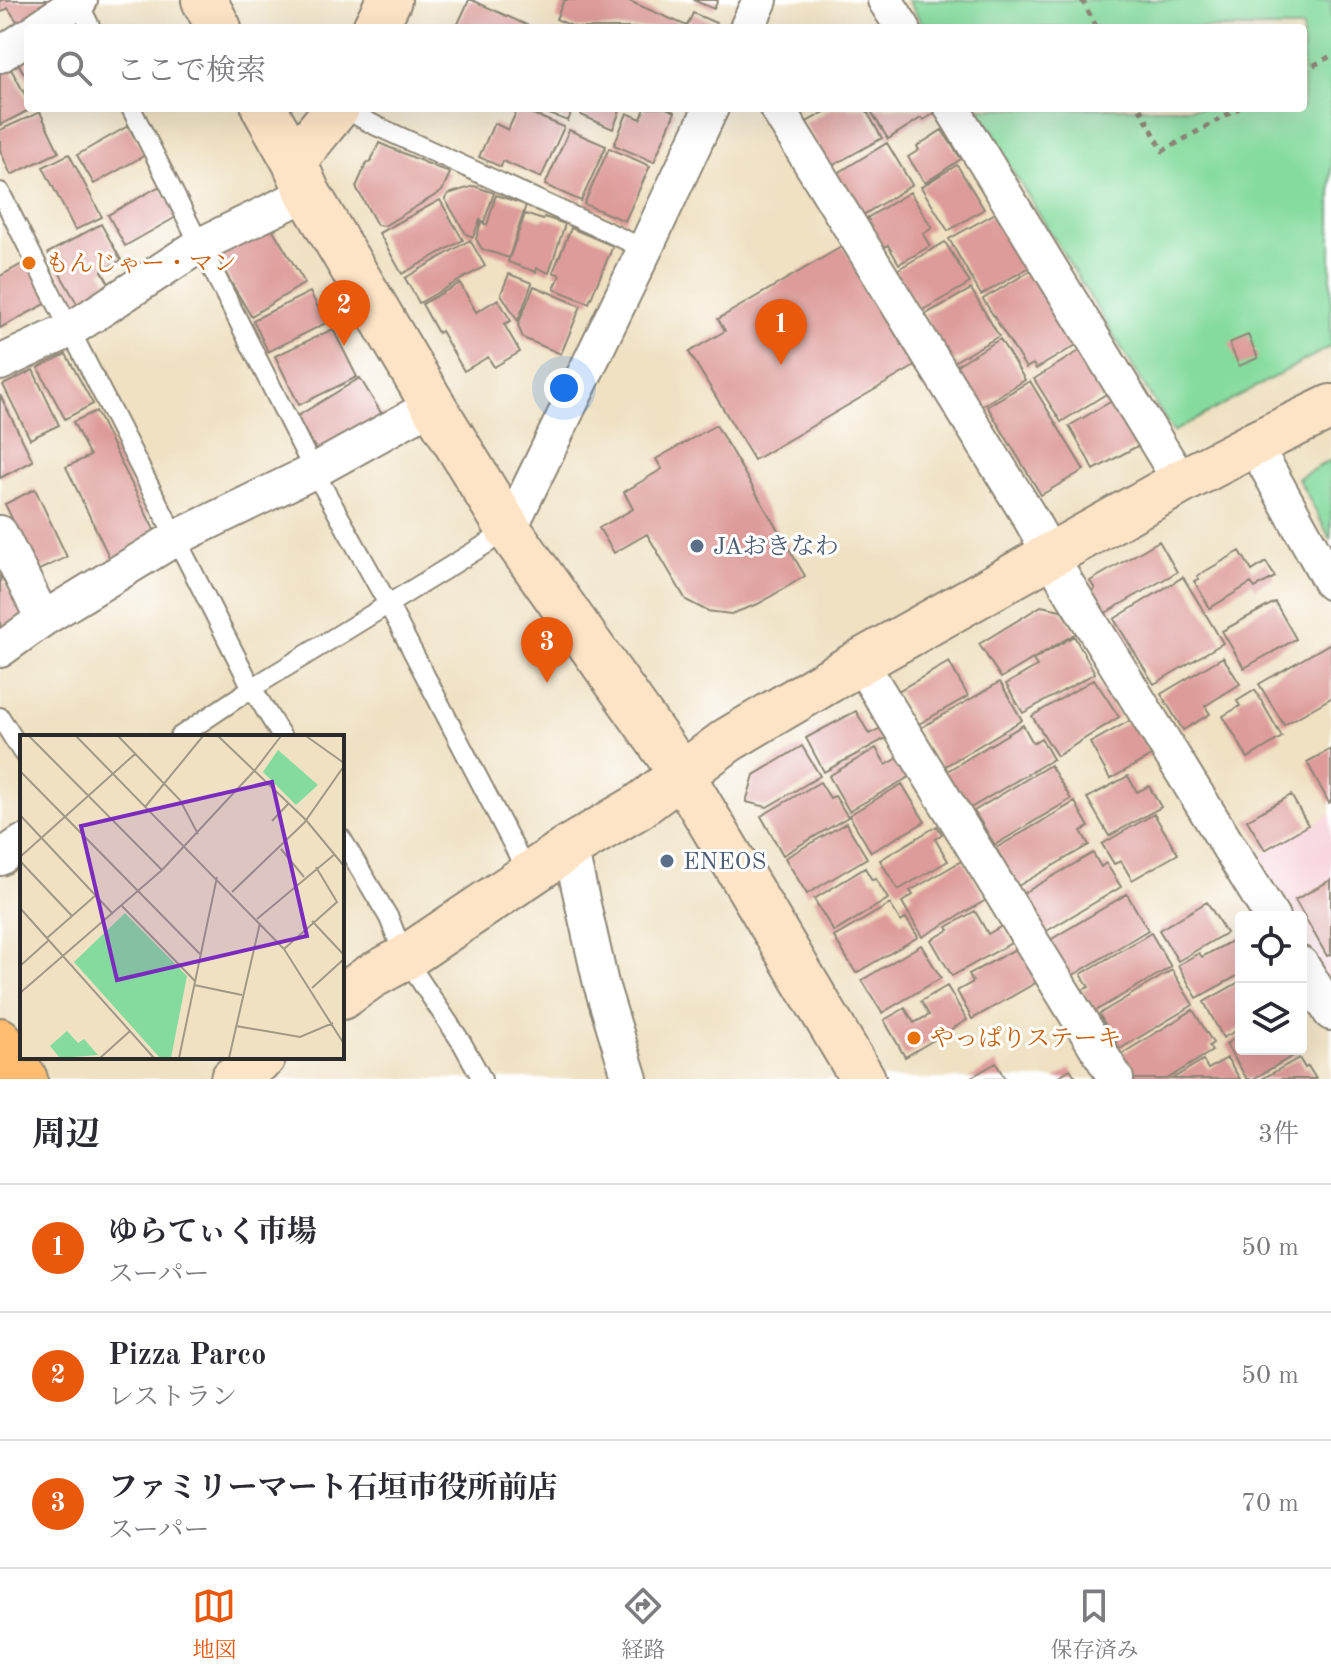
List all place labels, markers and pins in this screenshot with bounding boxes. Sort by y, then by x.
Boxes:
place label: もんじゃー・マン [45,251,237,277]
marker: もんじゃー・マン [20,254,38,272]
pin: 2 [318,280,370,346]
pin: 1 [755,299,807,365]
place label: JAおきなわ [713,534,839,560]
marker: JAおきなわ [688,537,706,555]
pin: 3 [521,617,573,683]
place label: ENEOS [683,851,766,875]
marker: ENEOS [658,852,676,870]
place label: やっぱりステーキ [930,1026,1122,1052]
marker: やっぱりステーキ [905,1029,923,1047]

